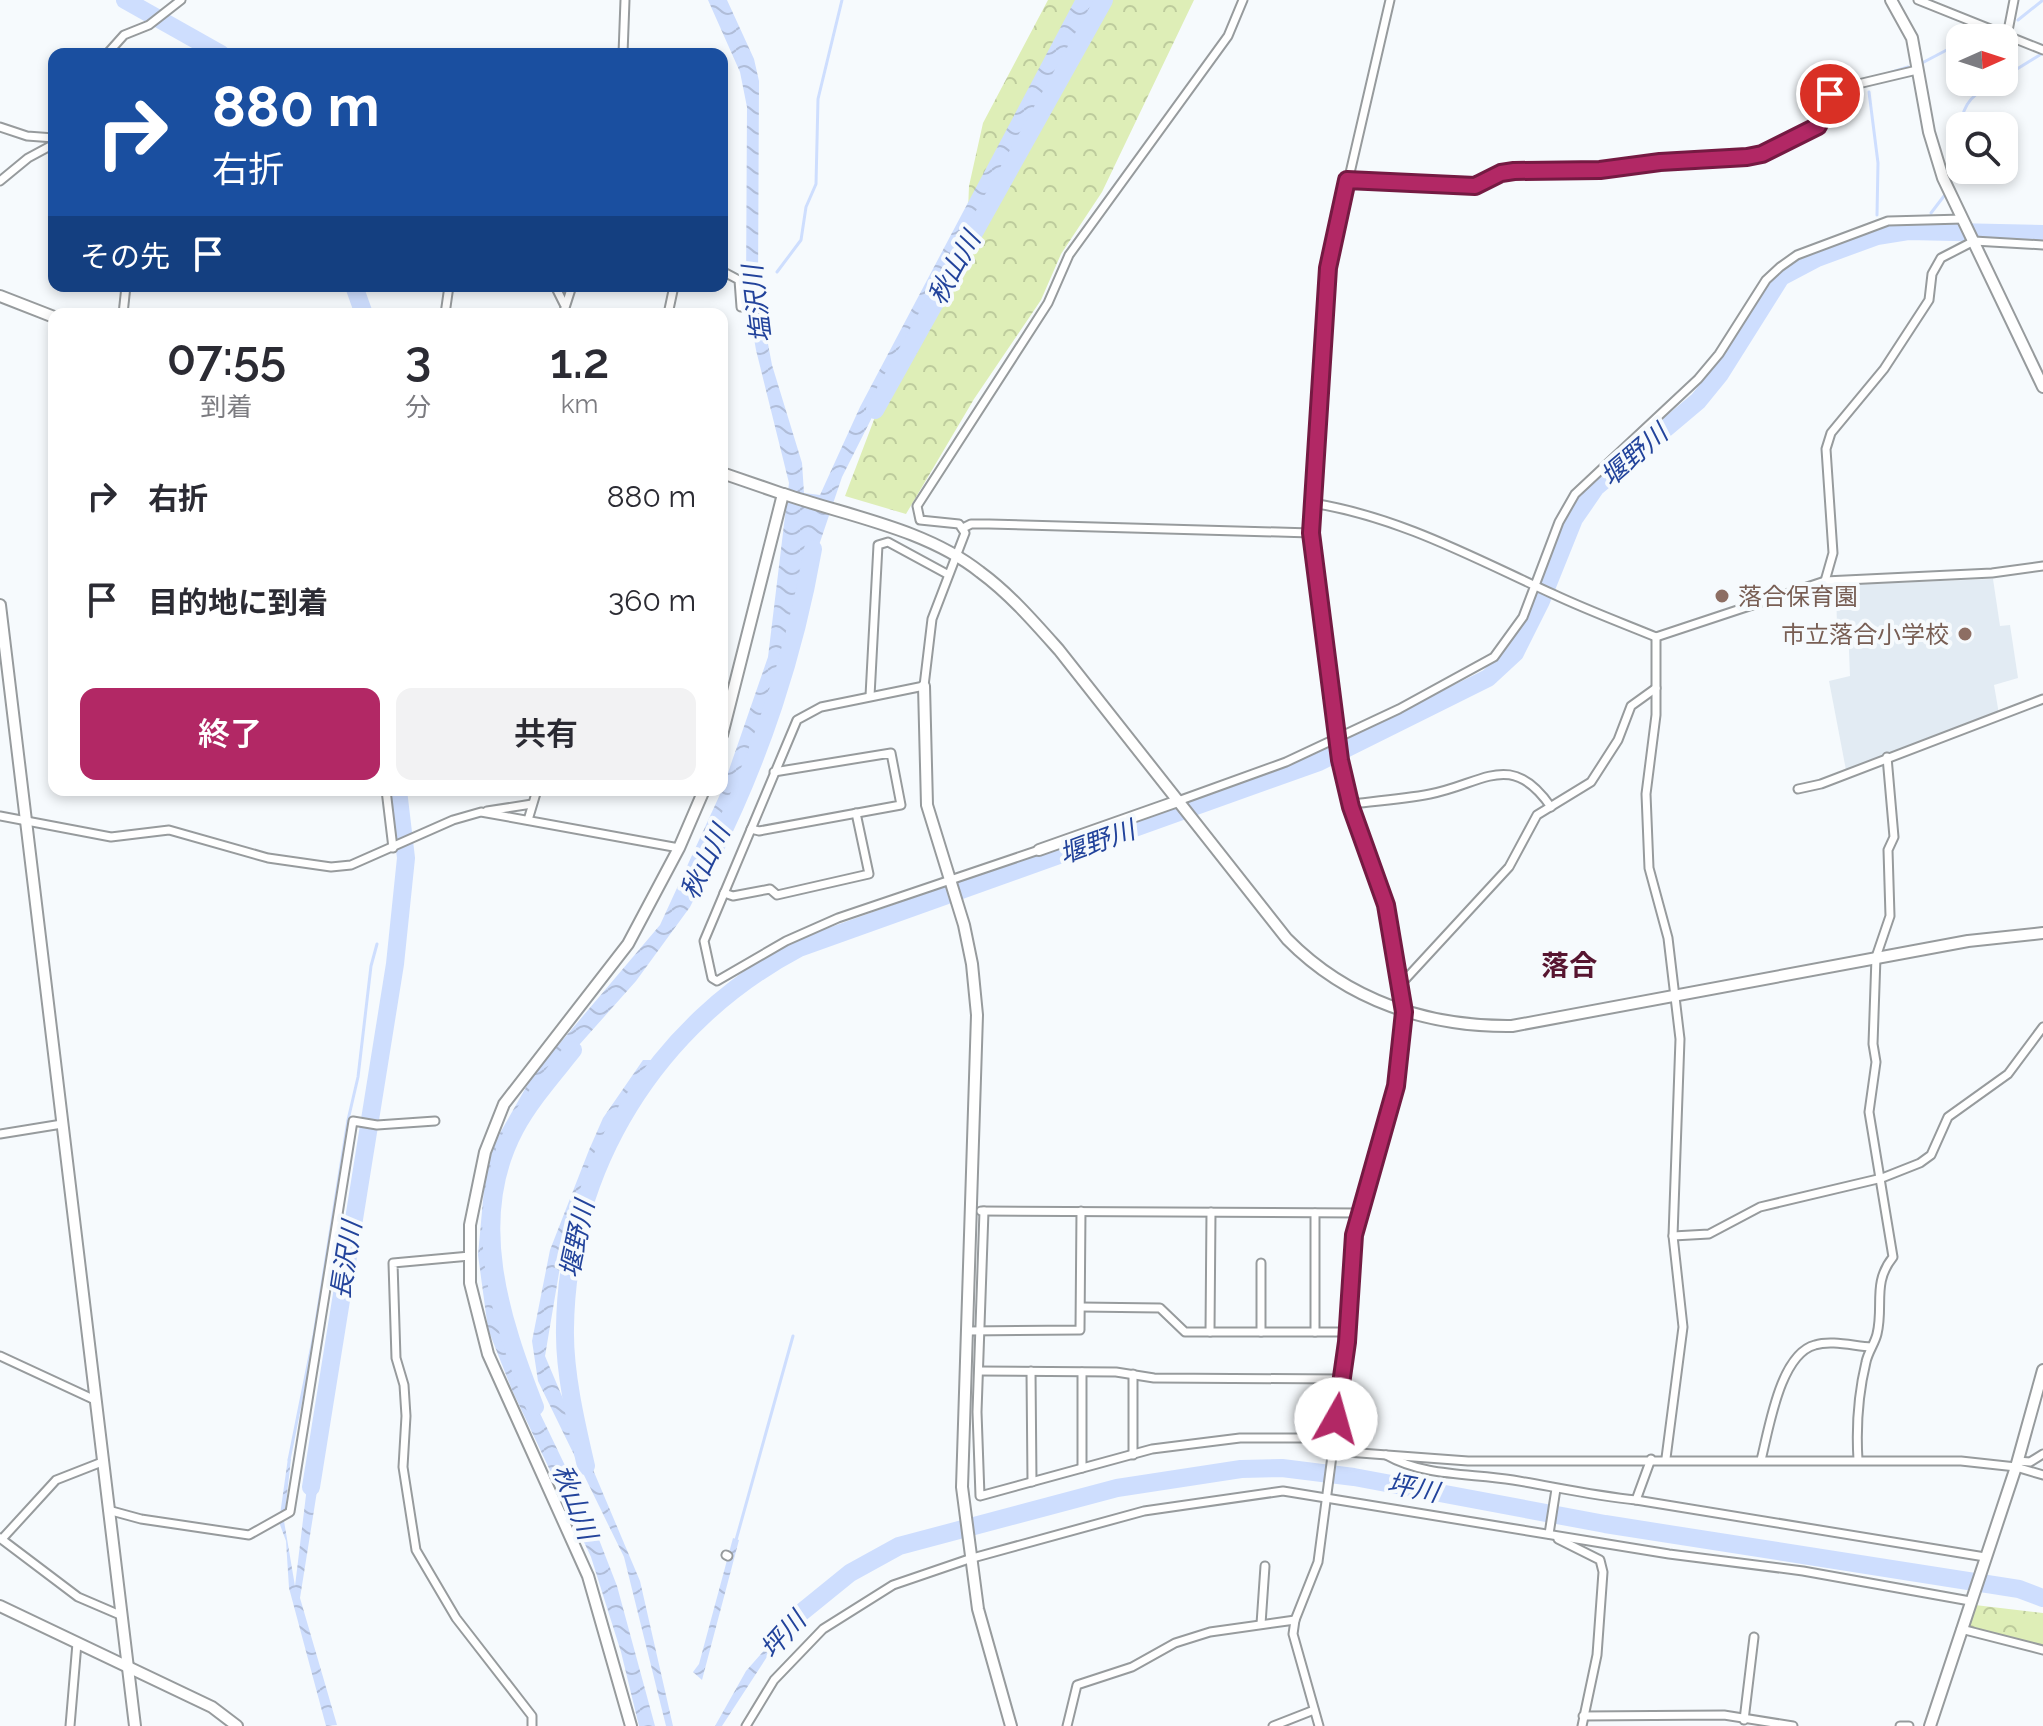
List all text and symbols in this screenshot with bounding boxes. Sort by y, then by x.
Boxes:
north arrow [1946,24,2018,96]
map controls [1946,24,2018,184]
pin [1796,60,1864,128]
icon: arrive [1808,72,1852,116]
text: 880 m [212,73,380,139]
icon: right [80,80,184,184]
button: search [1946,112,2018,184]
text: 右折 [212,148,284,190]
water label: 秋山川 [922,224,987,309]
icon: arrive [186,232,230,276]
text: その先 [80,239,170,274]
water label: 塩沢川 [737,260,777,345]
text: 07:55 [167,330,286,386]
text: 3 [405,330,431,386]
text: 1.2 [550,333,609,389]
text: km [561,389,598,419]
text: 到着 [200,392,252,422]
text: 分 [405,392,431,422]
water label: 堰野川 [1595,416,1676,492]
icon: right [80,474,124,518]
text: 880 m [607,479,696,514]
text: 右折 [148,481,208,516]
icon: arrive [80,578,124,622]
place label: 落合保育園 [1738,582,1858,611]
text: 360 m [608,583,696,618]
text: 目的地に到着 [148,585,328,620]
marker: 落合保育園 [1713,587,1731,605]
place label: 市立落合小学校 [1781,620,1949,649]
marker: 市立落合小学校 [1956,625,1974,643]
button: 終了 [80,688,380,780]
button: 共有 [396,688,696,780]
water label: 堰野川 [1055,814,1142,869]
water label: 秋山川 [674,818,737,904]
district label: 落合 [1541,949,1597,982]
water label: 堰野川 [554,1195,600,1280]
water label: 長沢川 [325,1216,367,1301]
position arrow [1294,1377,1378,1461]
water label: 秋山川 [547,1460,604,1547]
water label: 坪川 [1385,1468,1444,1508]
water label: 坪川 [754,1603,814,1664]

